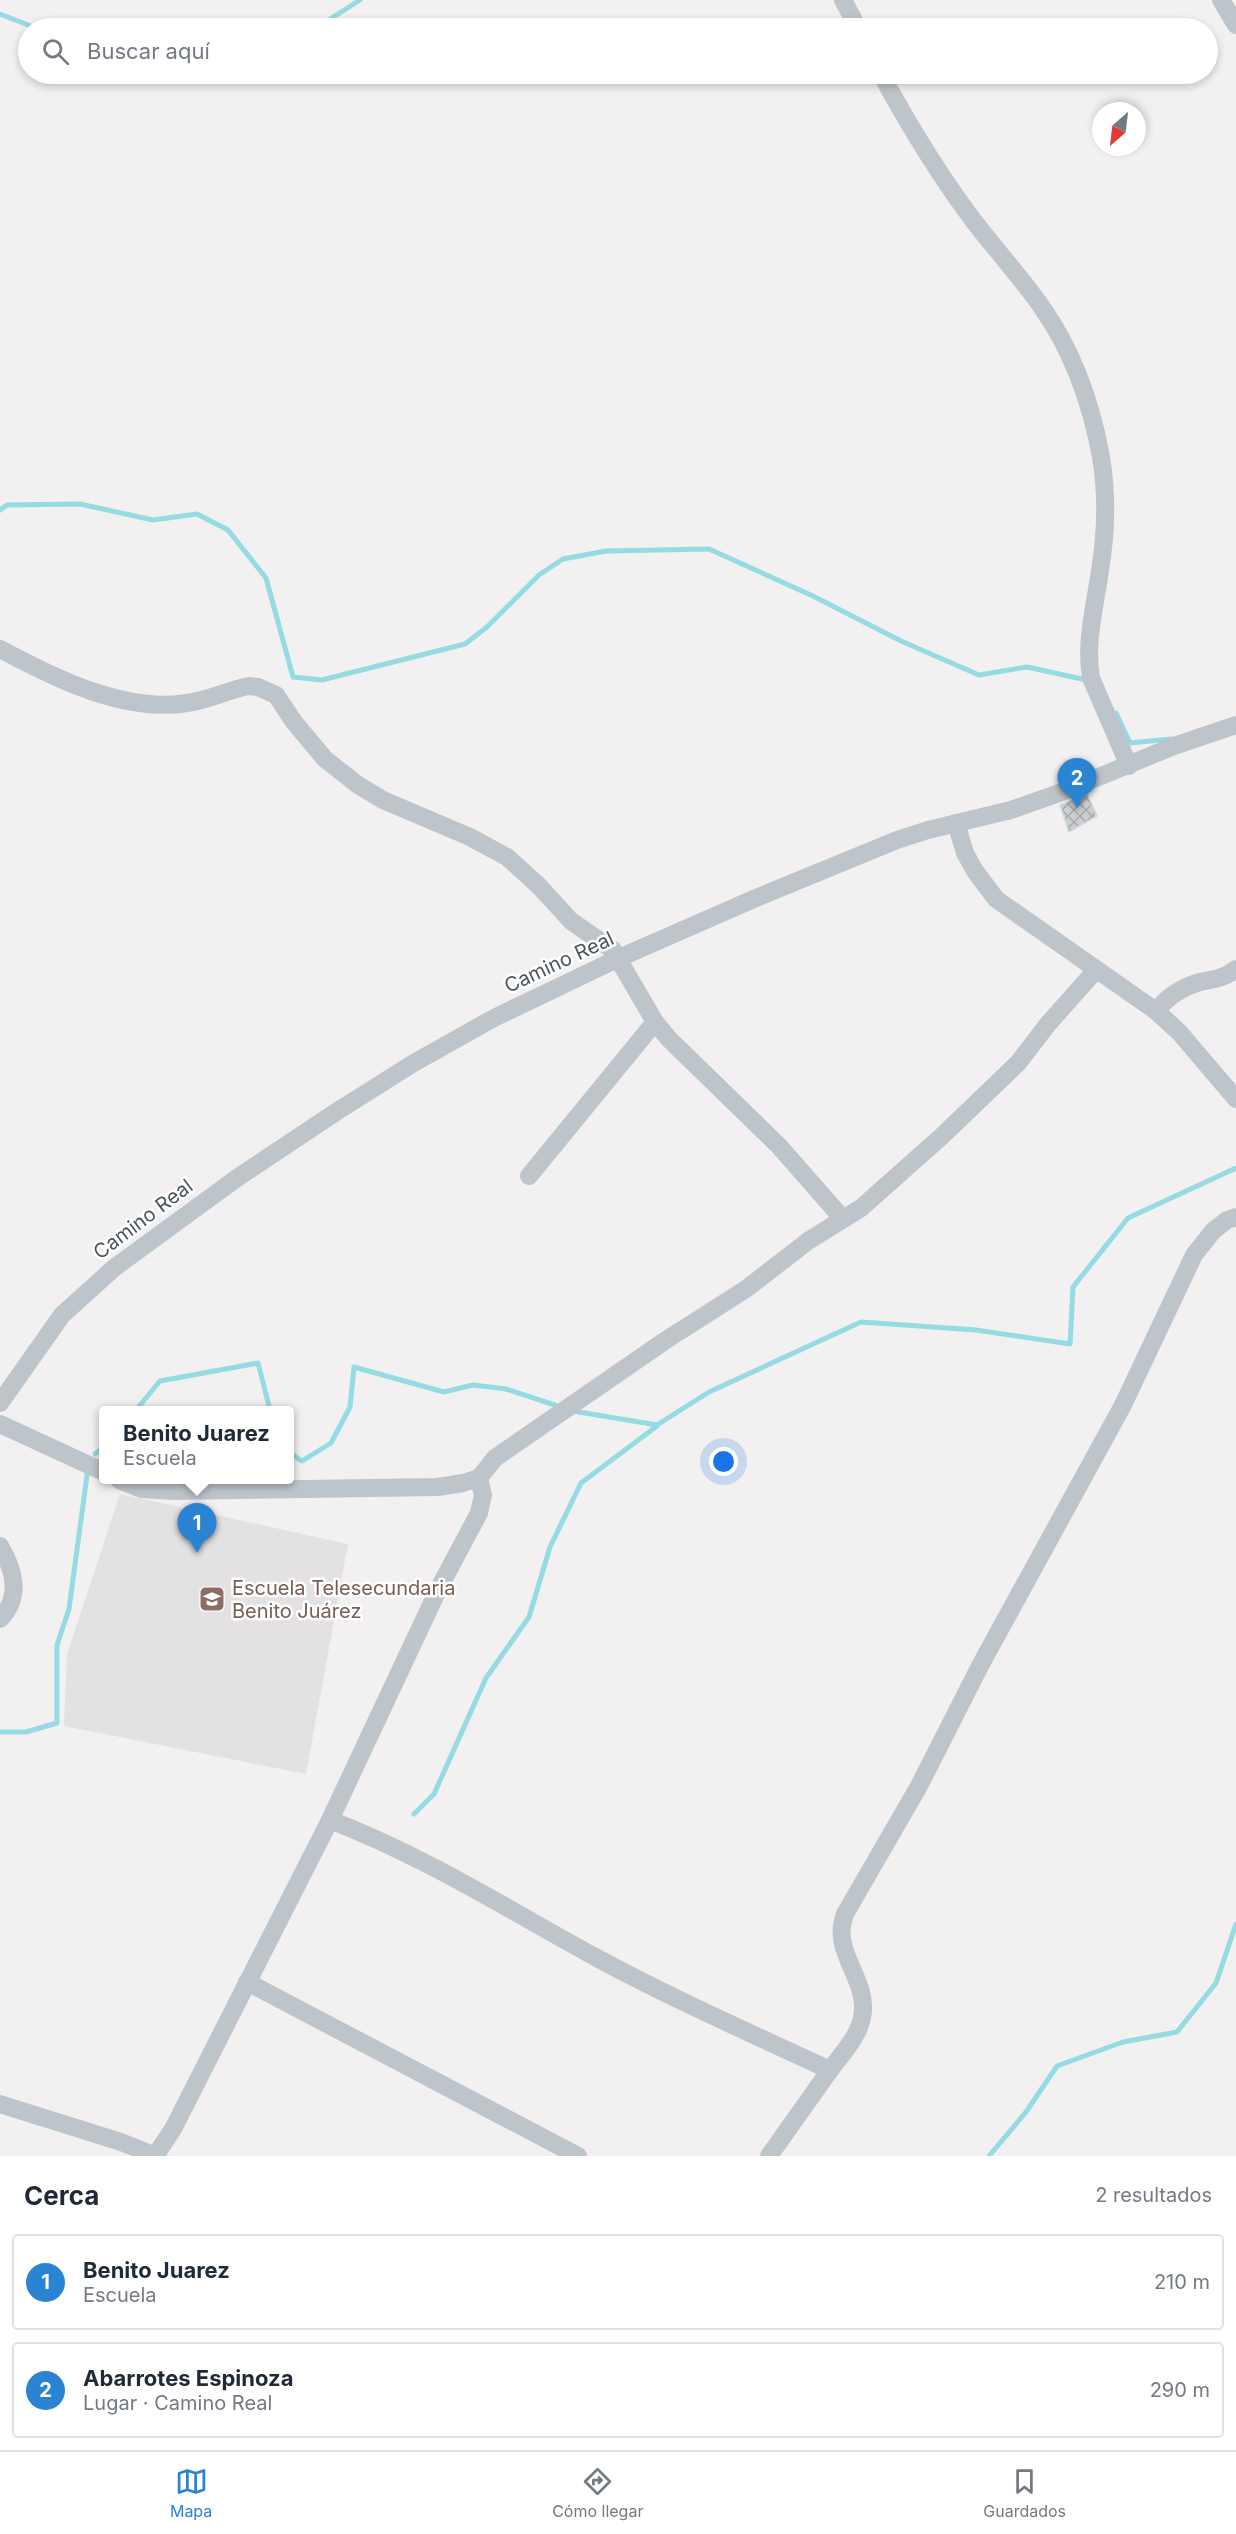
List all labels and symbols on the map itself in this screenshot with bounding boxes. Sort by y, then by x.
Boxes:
north arrow [1092,102,1146,156]
pin: 2 [1058,758,1096,808]
street label: Camino Real [500,926,618,998]
street label: Camino Real [89,1174,197,1264]
your location [709,1447,738,1476]
pin: 1 [178,1504,216,1553]
place label: Escuela Telesecundaria Benito Juárez [232,1576,455,1623]
school or university icon: Escuela Telesecundaria Benito Juárez [197,1584,227,1614]

